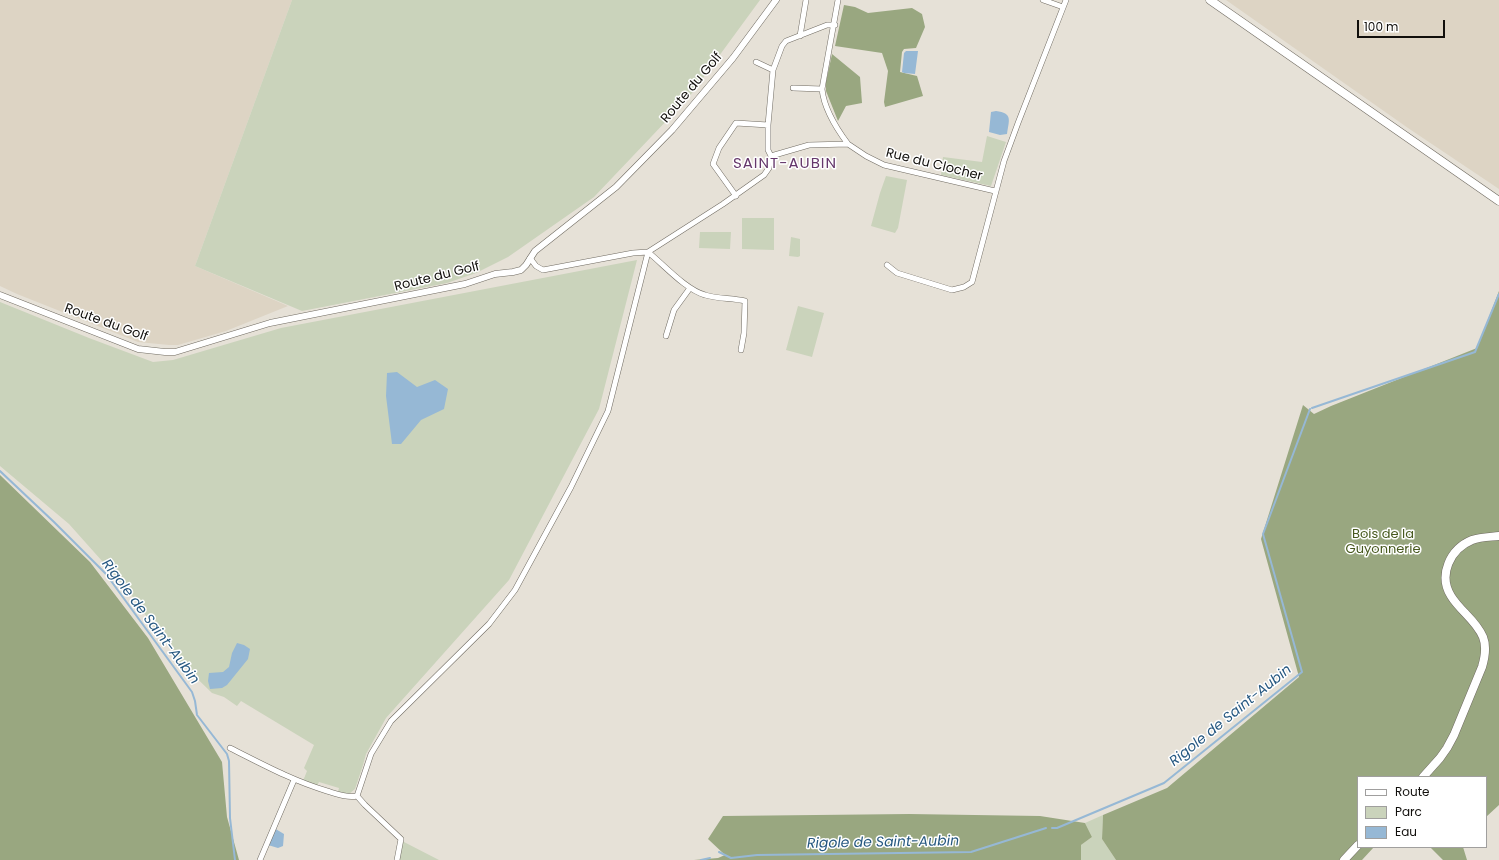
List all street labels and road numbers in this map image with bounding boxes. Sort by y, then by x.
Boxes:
street label: Route du Golf [658,50,726,126]
street label: Rue du Clocher [884,145,984,185]
street label: Route du Golf [393,259,481,295]
street label: Route du Golf [62,301,150,345]

